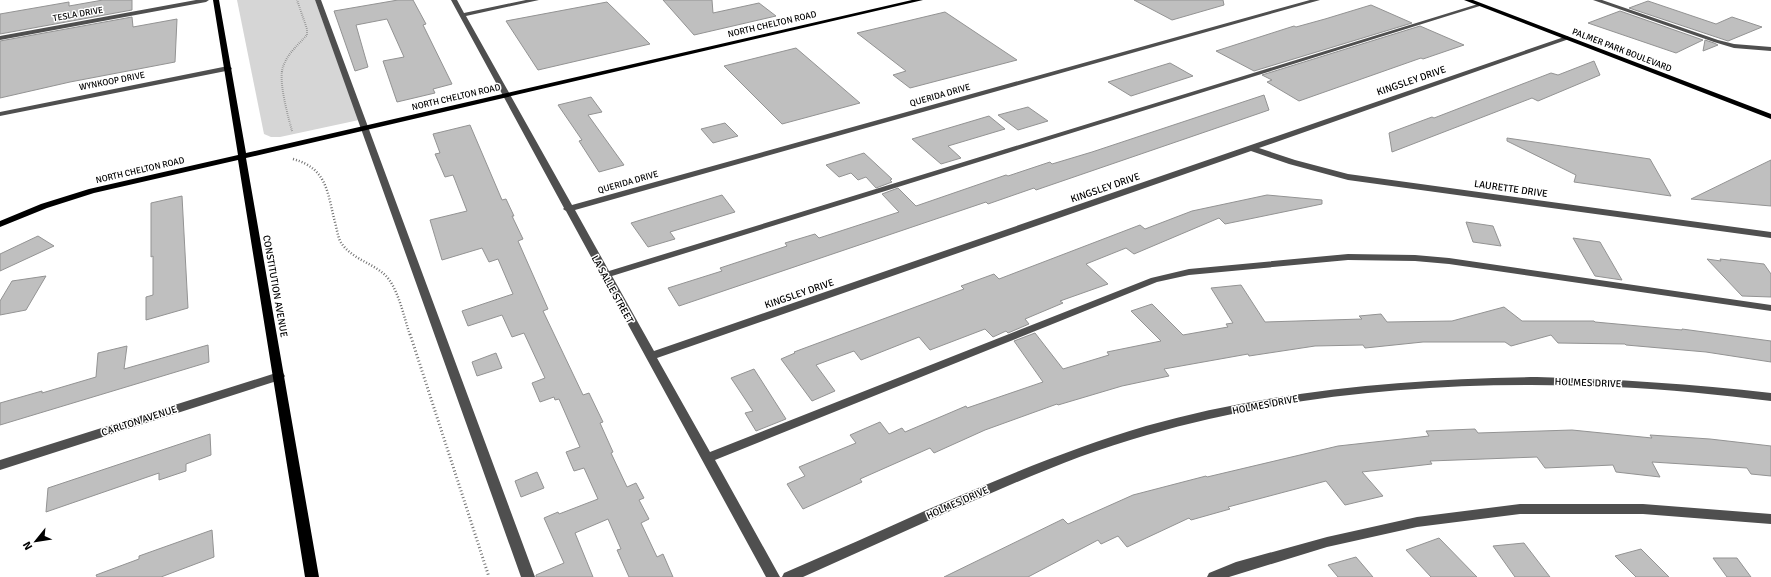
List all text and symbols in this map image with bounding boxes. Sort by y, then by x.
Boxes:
street label: TESLA DRIVE [52,5,104,24]
street label: NORTH CHELTON ROAD [727,9,818,40]
street label: PALMER PARK BOULEVARD [1571,26,1673,75]
street label: KINGSLEY DRIVE [1375,63,1448,98]
street label: WYNKOOP DRIVE [78,70,146,93]
street label: NORTH CHELTON ROAD [411,82,502,113]
street label: QUERIDA DRIVE [909,82,972,109]
street label: NORTH CHELTON ROAD [95,155,186,186]
street label: QUERIDA DRIVE [597,169,660,196]
street label: KINGSLEY DRIVE [1069,170,1142,205]
street label: LAURETTE DRIVE [1473,178,1549,200]
street label: CONSTITUTION AVENUE [260,234,290,339]
street label: LA SALLE STREET [589,253,636,326]
street label: KINGSLEY DRIVE [763,276,836,311]
street label: HOLMES DRIVE [1554,376,1622,390]
street label: HOLMES DRIVE [1231,393,1299,417]
street label: CARLTON AVENUE [100,403,179,439]
street label: HOLMES DRIVE [924,484,991,522]
north arrow [16,521,56,561]
text: N [20,539,35,552]

